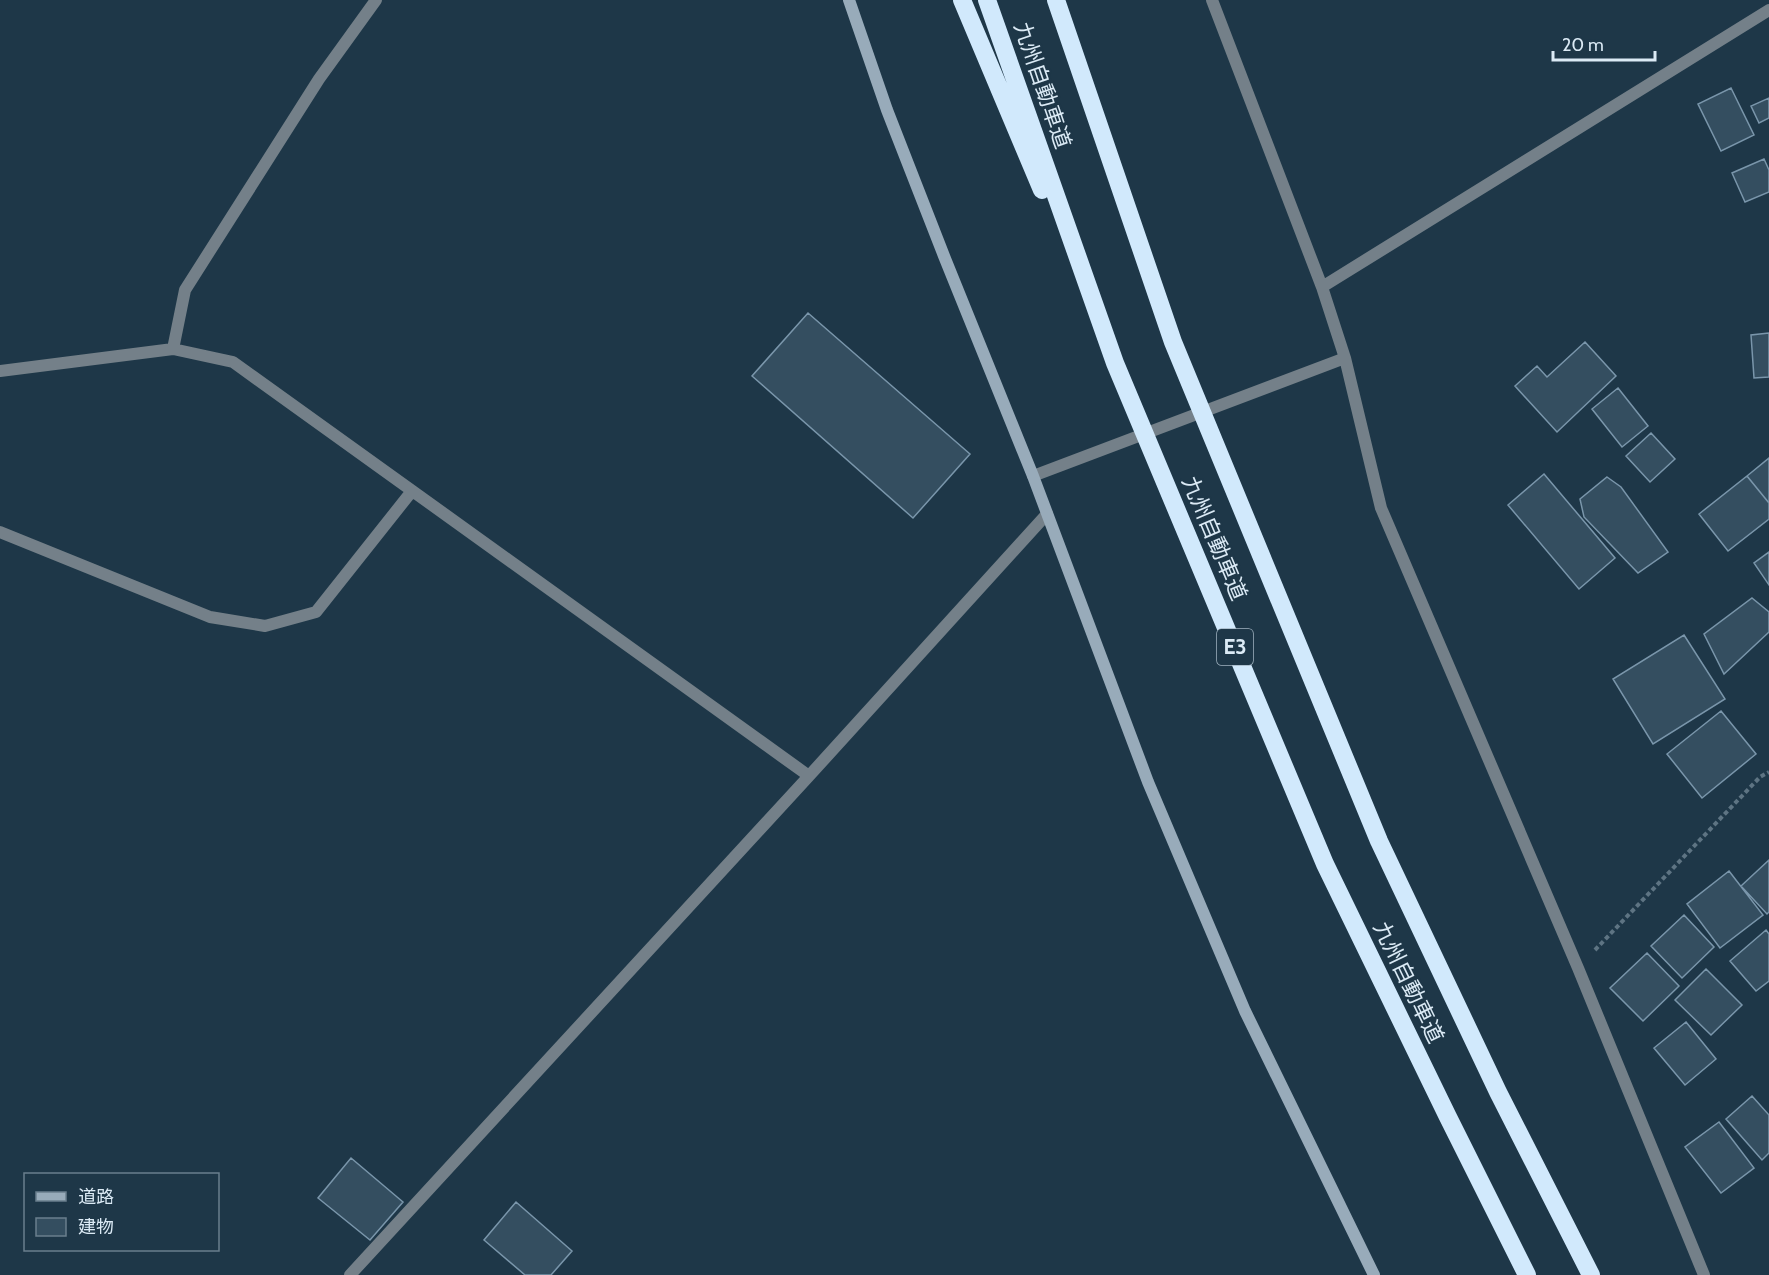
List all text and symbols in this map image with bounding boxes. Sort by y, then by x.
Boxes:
street label: 九州自動車道 [1008,18,1077,152]
scale bar [1553,24,1655,62]
text: 20 m [1562,34,1604,56]
street label: 九州自動車道 [1176,472,1253,604]
road number: E3 [1217,629,1253,665]
street label: 九州自動車道 [1367,917,1450,1047]
legend [24,1173,219,1251]
text: 道路 [78,1186,114,1208]
text: 建物 [78,1216,114,1238]

